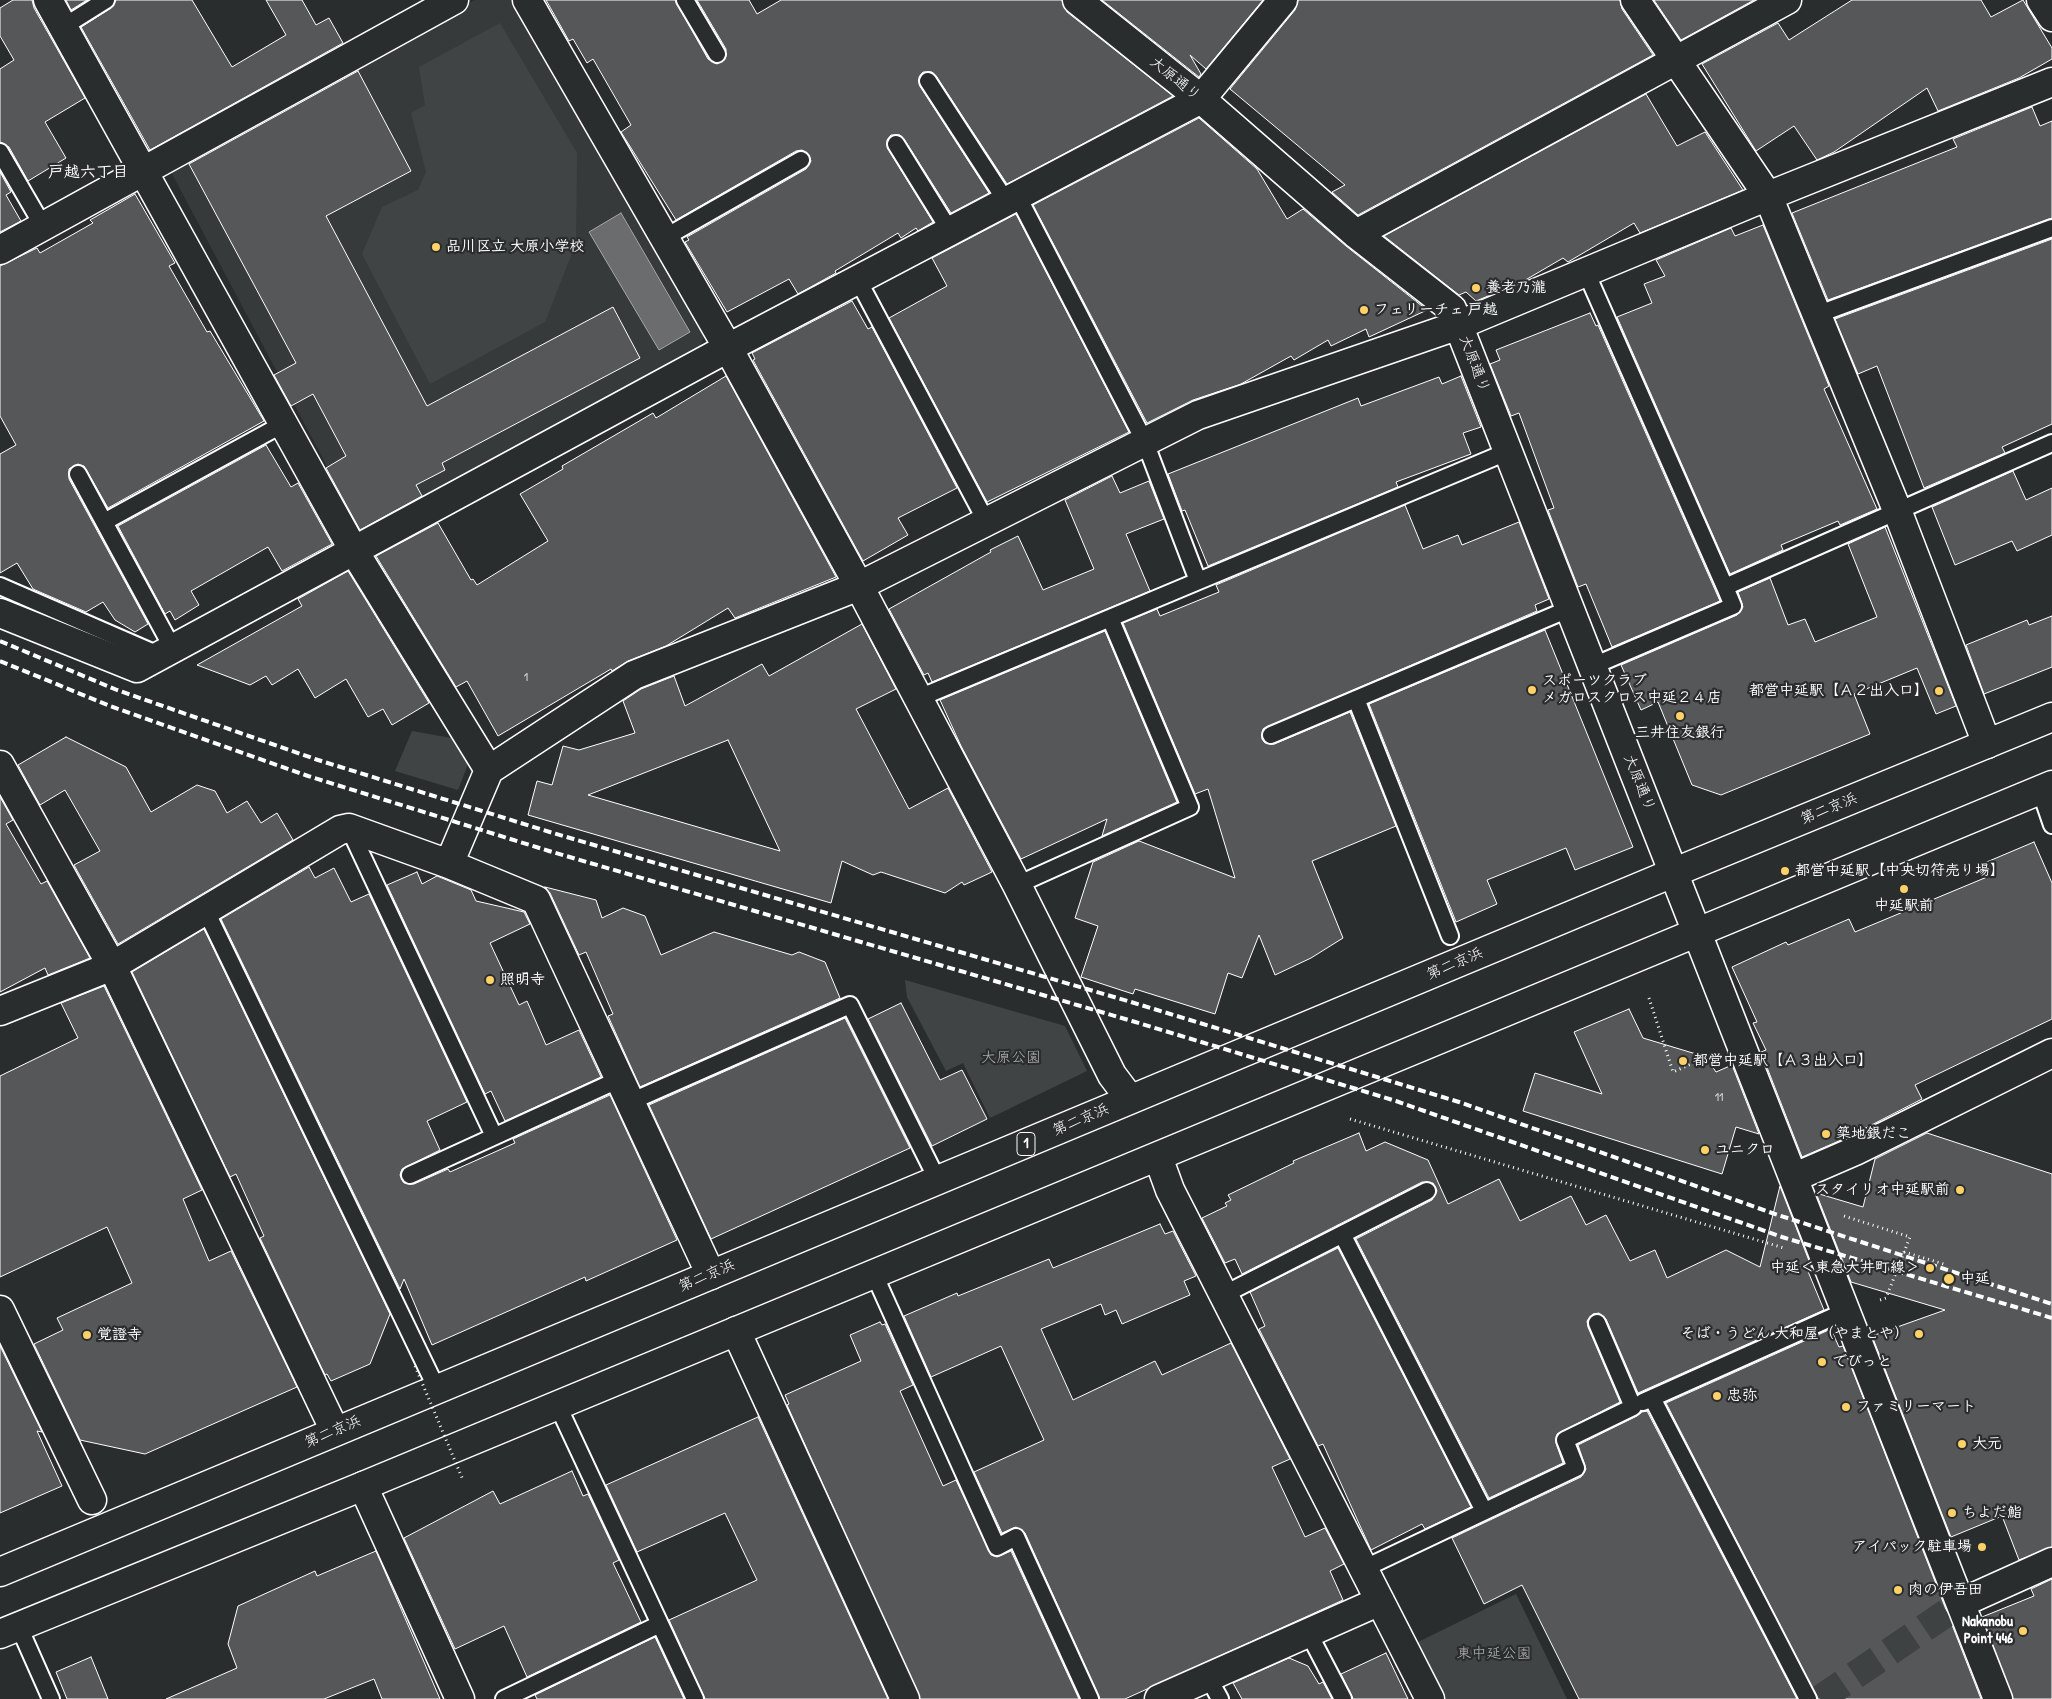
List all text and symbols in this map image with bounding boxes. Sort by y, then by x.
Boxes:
street label: 大原通り [1146,53,1204,105]
district label: 戸越六丁目 [48,163,128,183]
place label: 品川区立 大原小学校 [446,238,584,256]
marker: 品川区立 大原小学校 [430,241,442,253]
place label: 養老乃瀧 [1486,279,1546,297]
marker: 養老乃瀧 [1470,282,1482,294]
place label: フェリーチェ 戸越 [1374,301,1497,319]
marker: フェリーチェ 戸越 [1358,304,1370,316]
street label: 大原通り [1455,333,1493,395]
house number: 1 [524,671,528,685]
place label: スポーツクラブ メガロスクロス中延２４店 [1542,672,1722,707]
place label: 都営中延駅【Ａ２出入口】 [1749,682,1929,700]
marker: スポーツクラブ メガロスクロス中延２４店 [1526,684,1538,696]
marker: 都営中延駅【Ａ２出入口】 [1933,685,1945,697]
marker: 三井住友銀行 [1674,710,1686,722]
place label: 三井住友銀行 [1635,724,1725,742]
street label: 大原通り [1619,752,1659,814]
street label: 第二京浜 [1798,789,1860,829]
place label: 都営中延駅【中央切符売り場】 [1795,862,2005,880]
marker: 都営中延駅【中央切符売り場】 [1779,865,1791,877]
marker: 中延駅前 [1898,883,1910,895]
place label: 中延駅前 [1874,897,1934,915]
street label: 第二京浜 [1424,944,1486,984]
place label: 照明寺 [500,971,545,989]
marker: 照明寺 [484,974,496,986]
park label: 大原公園 [981,1049,1041,1067]
place label: 都営中延駅【Ａ３出入口】 [1693,1052,1873,1070]
marker: 都営中延駅【Ａ３出入口】 [1677,1055,1689,1067]
house number: 11 [1715,1091,1723,1105]
street label: 第二京浜 [1050,1100,1112,1140]
place label: 築地銀だこ [1836,1125,1911,1143]
marker: 築地銀だこ [1820,1128,1832,1140]
road number: 1 [1017,1132,1035,1156]
place label: ユニクロ [1715,1141,1775,1159]
marker: ユニクロ [1699,1144,1711,1156]
place label: スタイリオ中延駅前 [1815,1181,1950,1199]
marker: スタイリオ中延駅前 [1954,1184,1966,1196]
street label: 第二京浜 [676,1256,738,1296]
place label: 中延＜東急大井町線＞ [1770,1259,1920,1277]
marker: 中延＜東急大井町線＞ [1924,1262,1936,1274]
place label: 中延 [1960,1270,1990,1288]
marker: 中延 [1942,1272,1956,1286]
place label: そば・うどん 大和屋（やまとや） [1681,1325,1909,1343]
place label: 覚證寺 [97,1326,142,1344]
marker: そば・うどん 大和屋（やまとや） [1913,1328,1925,1340]
marker: 覚證寺 [81,1329,93,1341]
place label: でびっと [1832,1353,1892,1371]
marker: でびっと [1816,1356,1828,1368]
place label: 忠弥 [1727,1387,1757,1405]
marker: 忠弥 [1711,1390,1723,1402]
place label: ファミリーマート [1856,1398,1976,1416]
marker: ファミリーマート [1840,1401,1852,1413]
street label: 第二京浜 [302,1412,364,1452]
place label: 大元 [1972,1435,2002,1453]
marker: 大元 [1956,1438,1968,1450]
place label: ちよだ鮨 [1962,1504,2022,1522]
marker: ちよだ鮨 [1946,1507,1958,1519]
place label: アイパック駐車場 [1852,1538,1972,1556]
marker: アイパック駐車場 [1976,1541,1988,1553]
place label: 肉の伊吾田 [1908,1581,1983,1599]
marker: 肉の伊吾田 [1892,1584,1904,1596]
place label: Nakanobu Point 446 [1962,1613,2013,1648]
marker: Nakanobu Point 446 [2017,1625,2029,1637]
park label: 東中延公園 [1457,1645,1531,1663]

